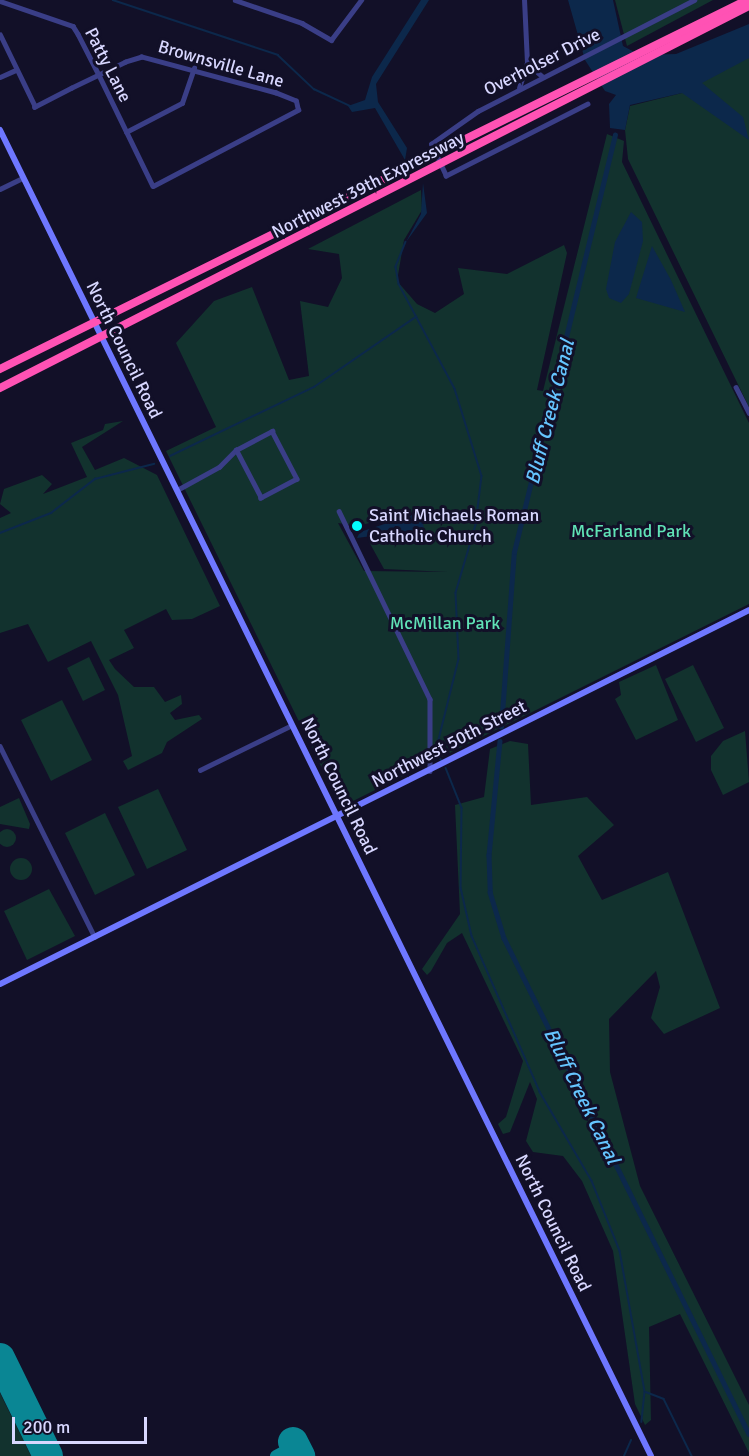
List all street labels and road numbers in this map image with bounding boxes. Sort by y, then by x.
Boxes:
street label: Overholser Drive [480,23,604,101]
street label: Patty Lane [80,24,136,106]
street label: Brownsville Lane [156,36,286,92]
street label: Northwest 39th Expressway [268,127,468,243]
street label: North Council Road [81,278,167,422]
street label: Northwest 50th Street [368,696,530,792]
street label: North Council Road [296,714,382,858]
street label: North Council Road [510,1151,596,1295]

